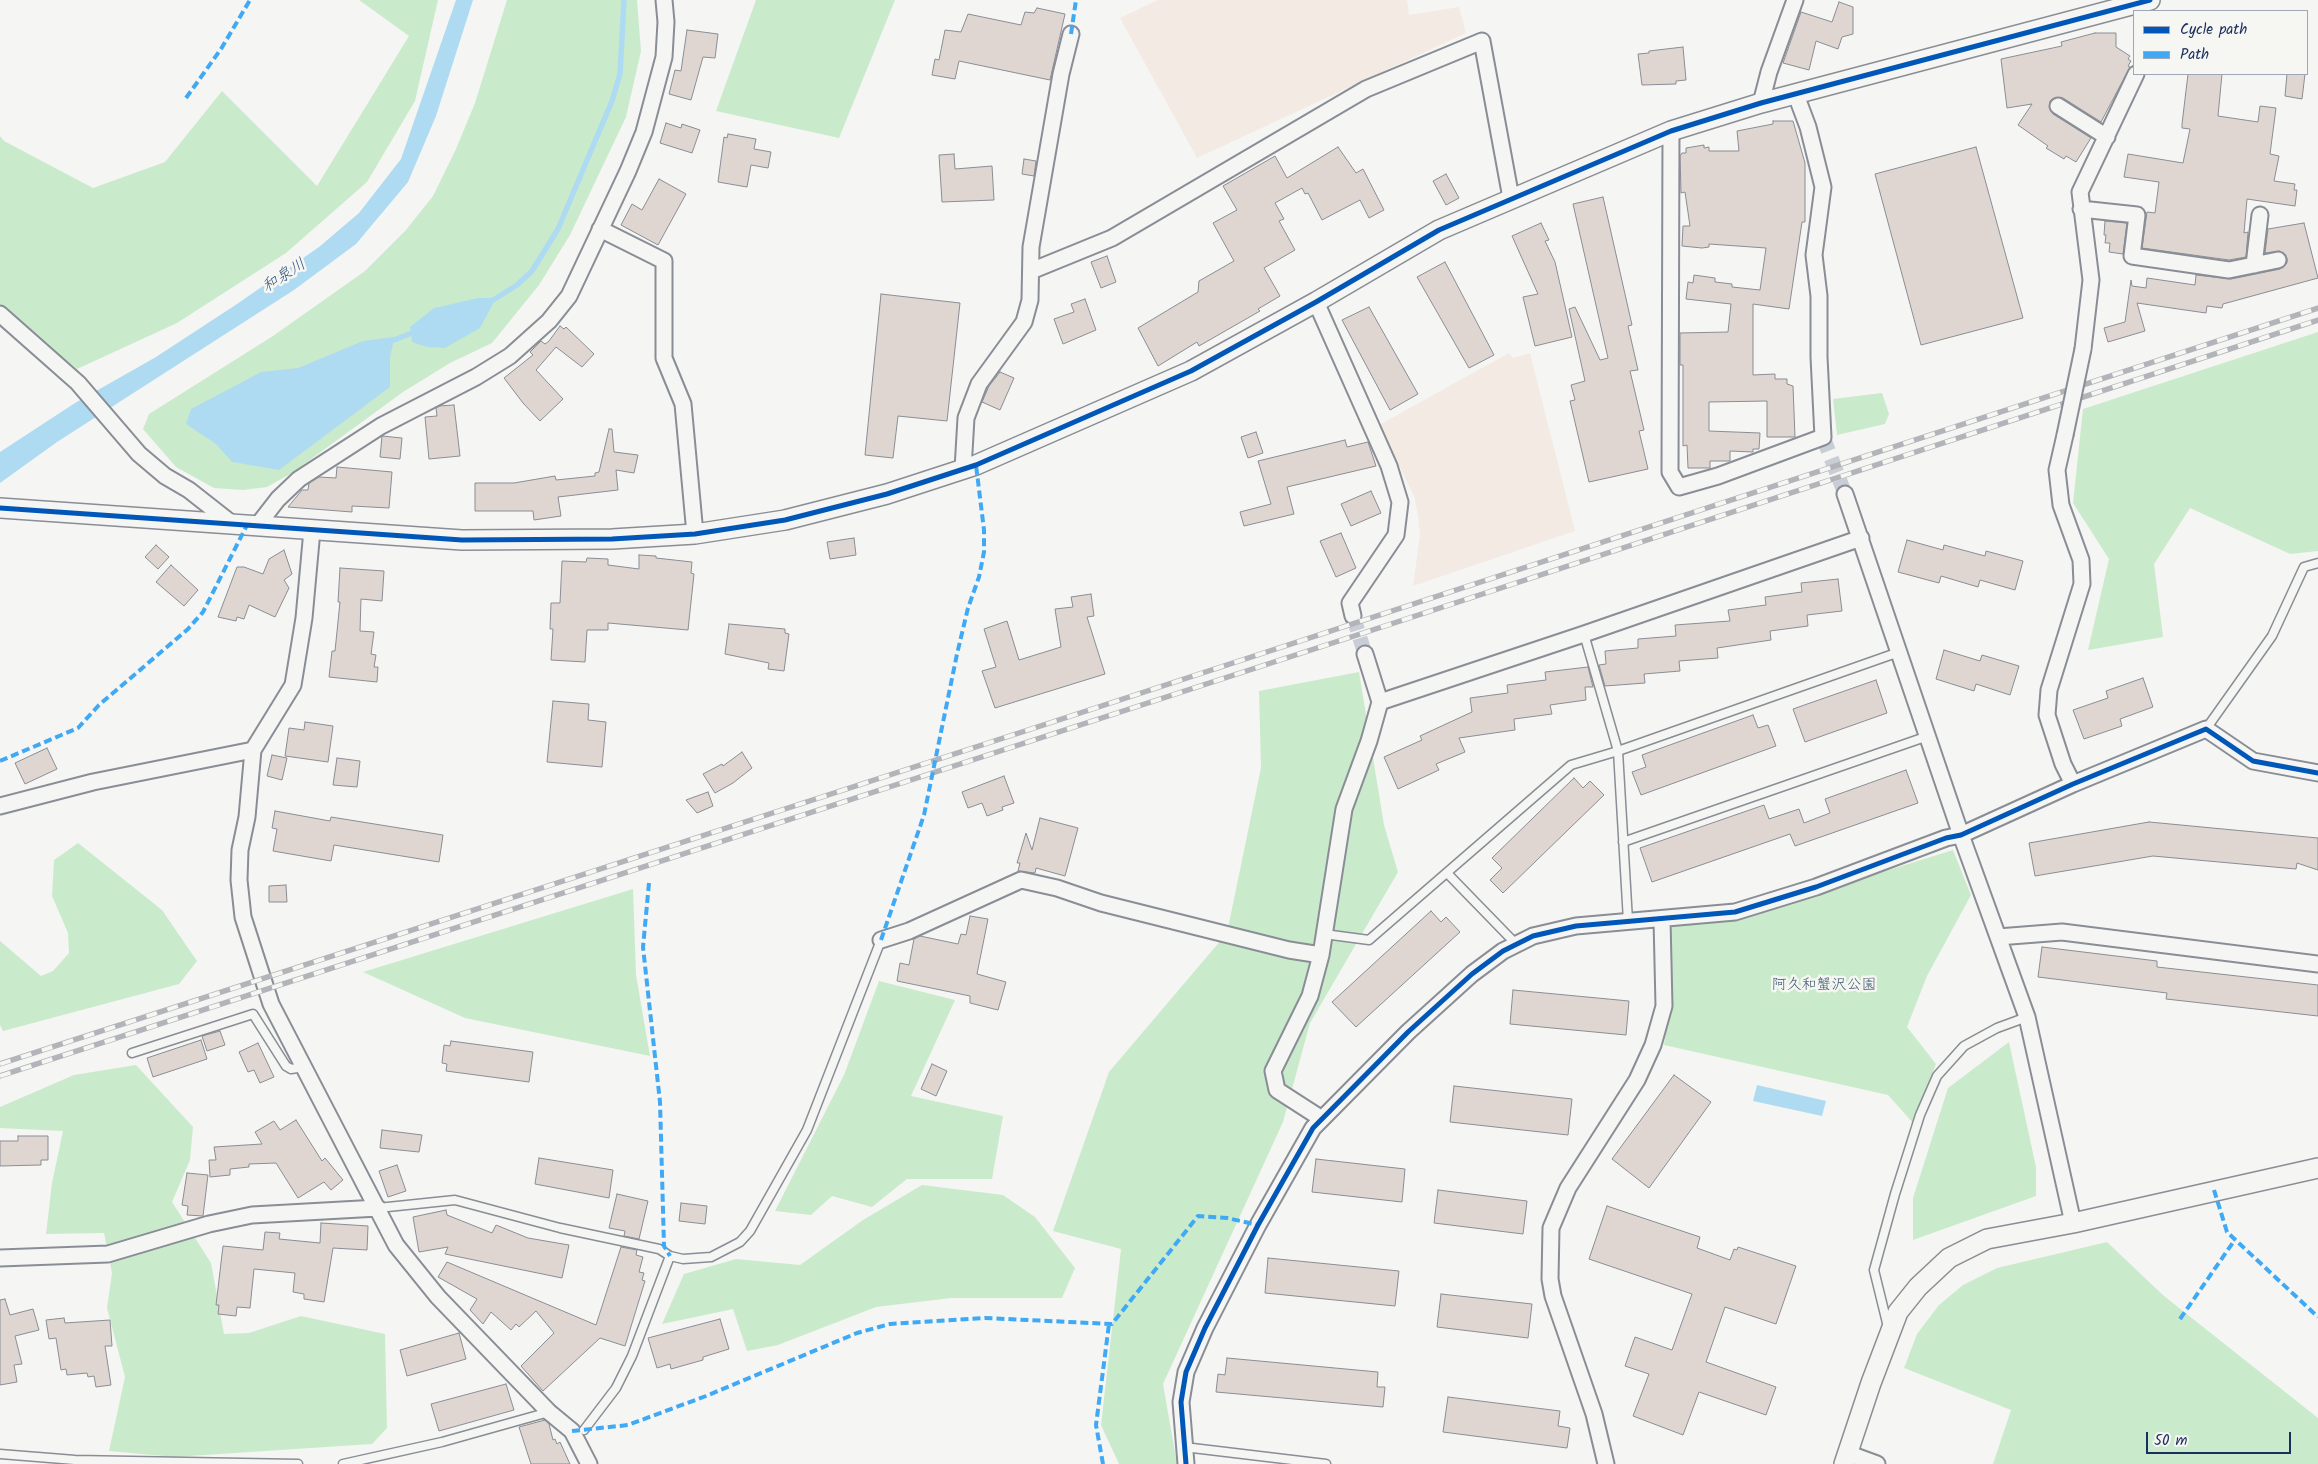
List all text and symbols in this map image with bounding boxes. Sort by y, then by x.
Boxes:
legend [2133,10,2308,75]
text: Cycle path [2180,18,2247,42]
text: Path [2180,43,2209,67]
water label: 和泉川 [260,256,310,298]
park label: 阿久和蟹沢公園 [1772,977,1876,995]
scale bar [2148,1422,2293,1454]
text: 50 m [2154,1429,2188,1453]

